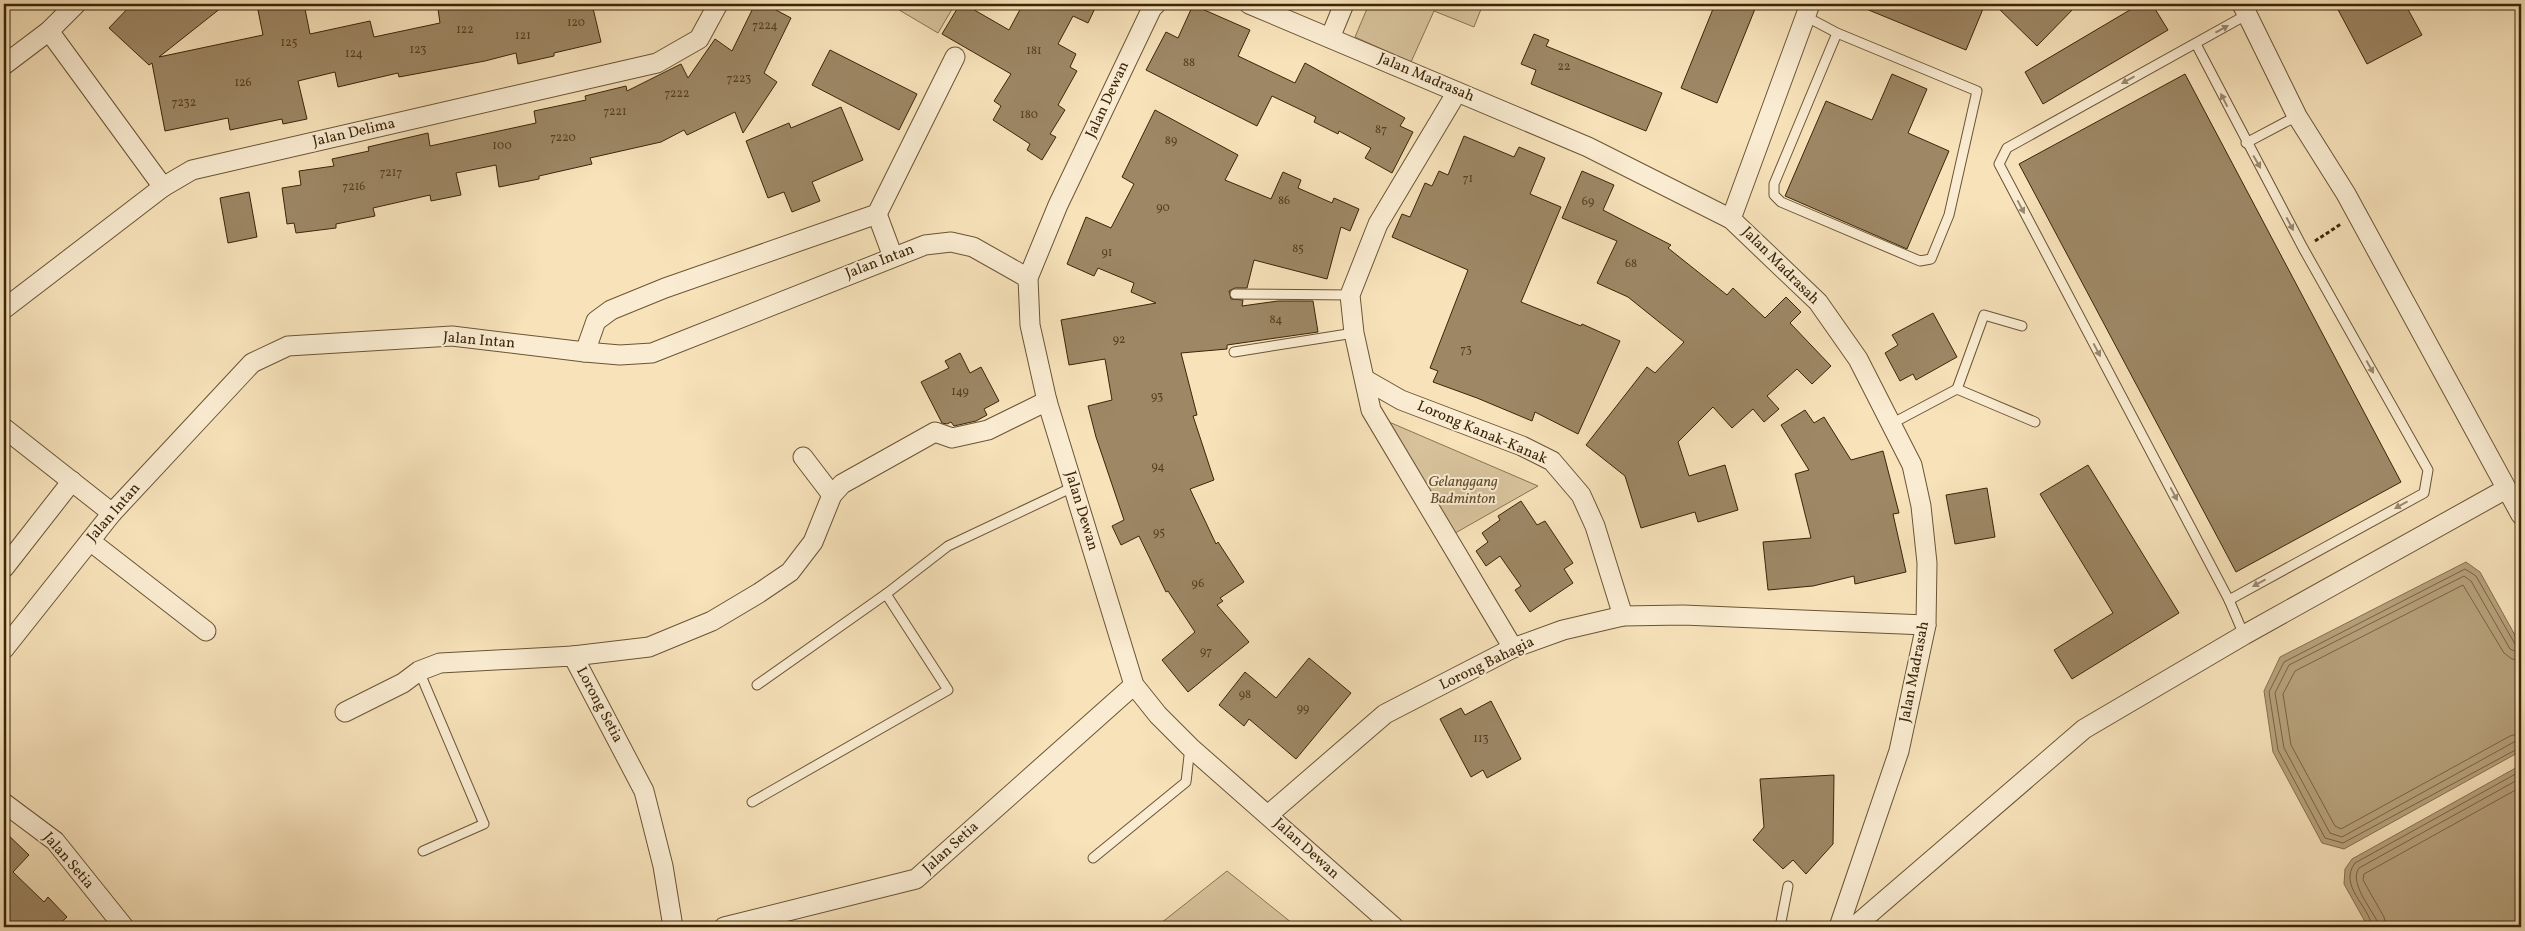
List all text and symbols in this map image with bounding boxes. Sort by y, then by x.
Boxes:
house number: 120 [567,15,585,31]
house number: 7224 [752,18,778,34]
house number: 122 [456,22,474,38]
one-way arrow [2214,25,2229,33]
house number: 121 [515,28,531,44]
house number: 125 [281,35,298,51]
house number: 123 [410,42,426,58]
house number: 181 [1026,43,1042,59]
house number: 124 [345,46,363,62]
street label: Jalan Madrasah [1375,48,1477,108]
house number: 88 [1183,55,1195,71]
street label: Jalan Dewan [1081,58,1135,142]
house number: 22 [1558,59,1570,75]
house number: 7223 [727,71,751,87]
house number: 126 [234,75,252,91]
one-way arrow [2122,76,2135,85]
house number: 7222 [665,86,689,102]
one-way arrow [2220,92,2228,107]
house number: 7232 [172,95,196,111]
house number: 7221 [603,104,627,120]
house number: 180 [1020,107,1038,123]
street label: Jalan Delima [311,113,397,153]
house number: 87 [1375,122,1387,138]
house number: 7220 [550,130,576,146]
house number: 89 [1165,133,1177,149]
house number: 100 [492,138,512,154]
one-way arrow [2253,154,2261,169]
house number: 7217 [380,165,402,181]
house number: 71 [1463,171,1473,187]
house number: 7216 [343,179,365,195]
house number: 86 [1278,193,1290,209]
house number: 69 [1582,194,1594,210]
house number: 90 [1156,200,1170,216]
one-way arrow [2017,200,2026,214]
one-way arrow [2286,216,2294,231]
street label: Jalan Madrasah [1736,222,1824,310]
street label: Jalan Intan [842,239,918,285]
house number: 85 [1292,241,1304,257]
house number: 91 [1102,245,1112,261]
house number: 68 [1625,256,1637,272]
house number: 84 [1270,312,1282,328]
street label: Jalan Intan [442,327,516,355]
house number: 92 [1113,332,1125,348]
house number: 73 [1460,342,1472,358]
one-way arrow [2093,344,2102,357]
one-way arrow [2366,359,2374,374]
house number: 149 [951,384,969,400]
house number: 93 [1151,389,1163,405]
street label: Lorong Kanak-Kanak [1413,396,1551,470]
house number: 94 [1151,459,1165,475]
street label: Jalan Dewan [1059,469,1103,553]
park label: Gelanggang Badminton [1428,472,1498,510]
street label: Jalan Intan [82,479,146,547]
one-way arrow [2169,487,2178,501]
one-way arrow [2394,501,2409,509]
house number: 95 [1153,525,1165,541]
house number: 96 [1192,576,1204,592]
one-way arrow [2252,579,2266,588]
street label: Jalan Madrasah [1895,619,1935,724]
street label: Lorong Bahagia [1436,632,1538,696]
house number: 97 [1200,644,1212,660]
street label: Lorong Setia [570,663,628,747]
house number: 98 [1239,687,1251,703]
house number: 99 [1297,701,1309,717]
house number: 113 [1473,731,1489,747]
street label: Jalan Dewan [1268,814,1344,884]
street label: Jalan Setia [918,817,984,879]
street label: Jalan Setia [37,828,99,894]

